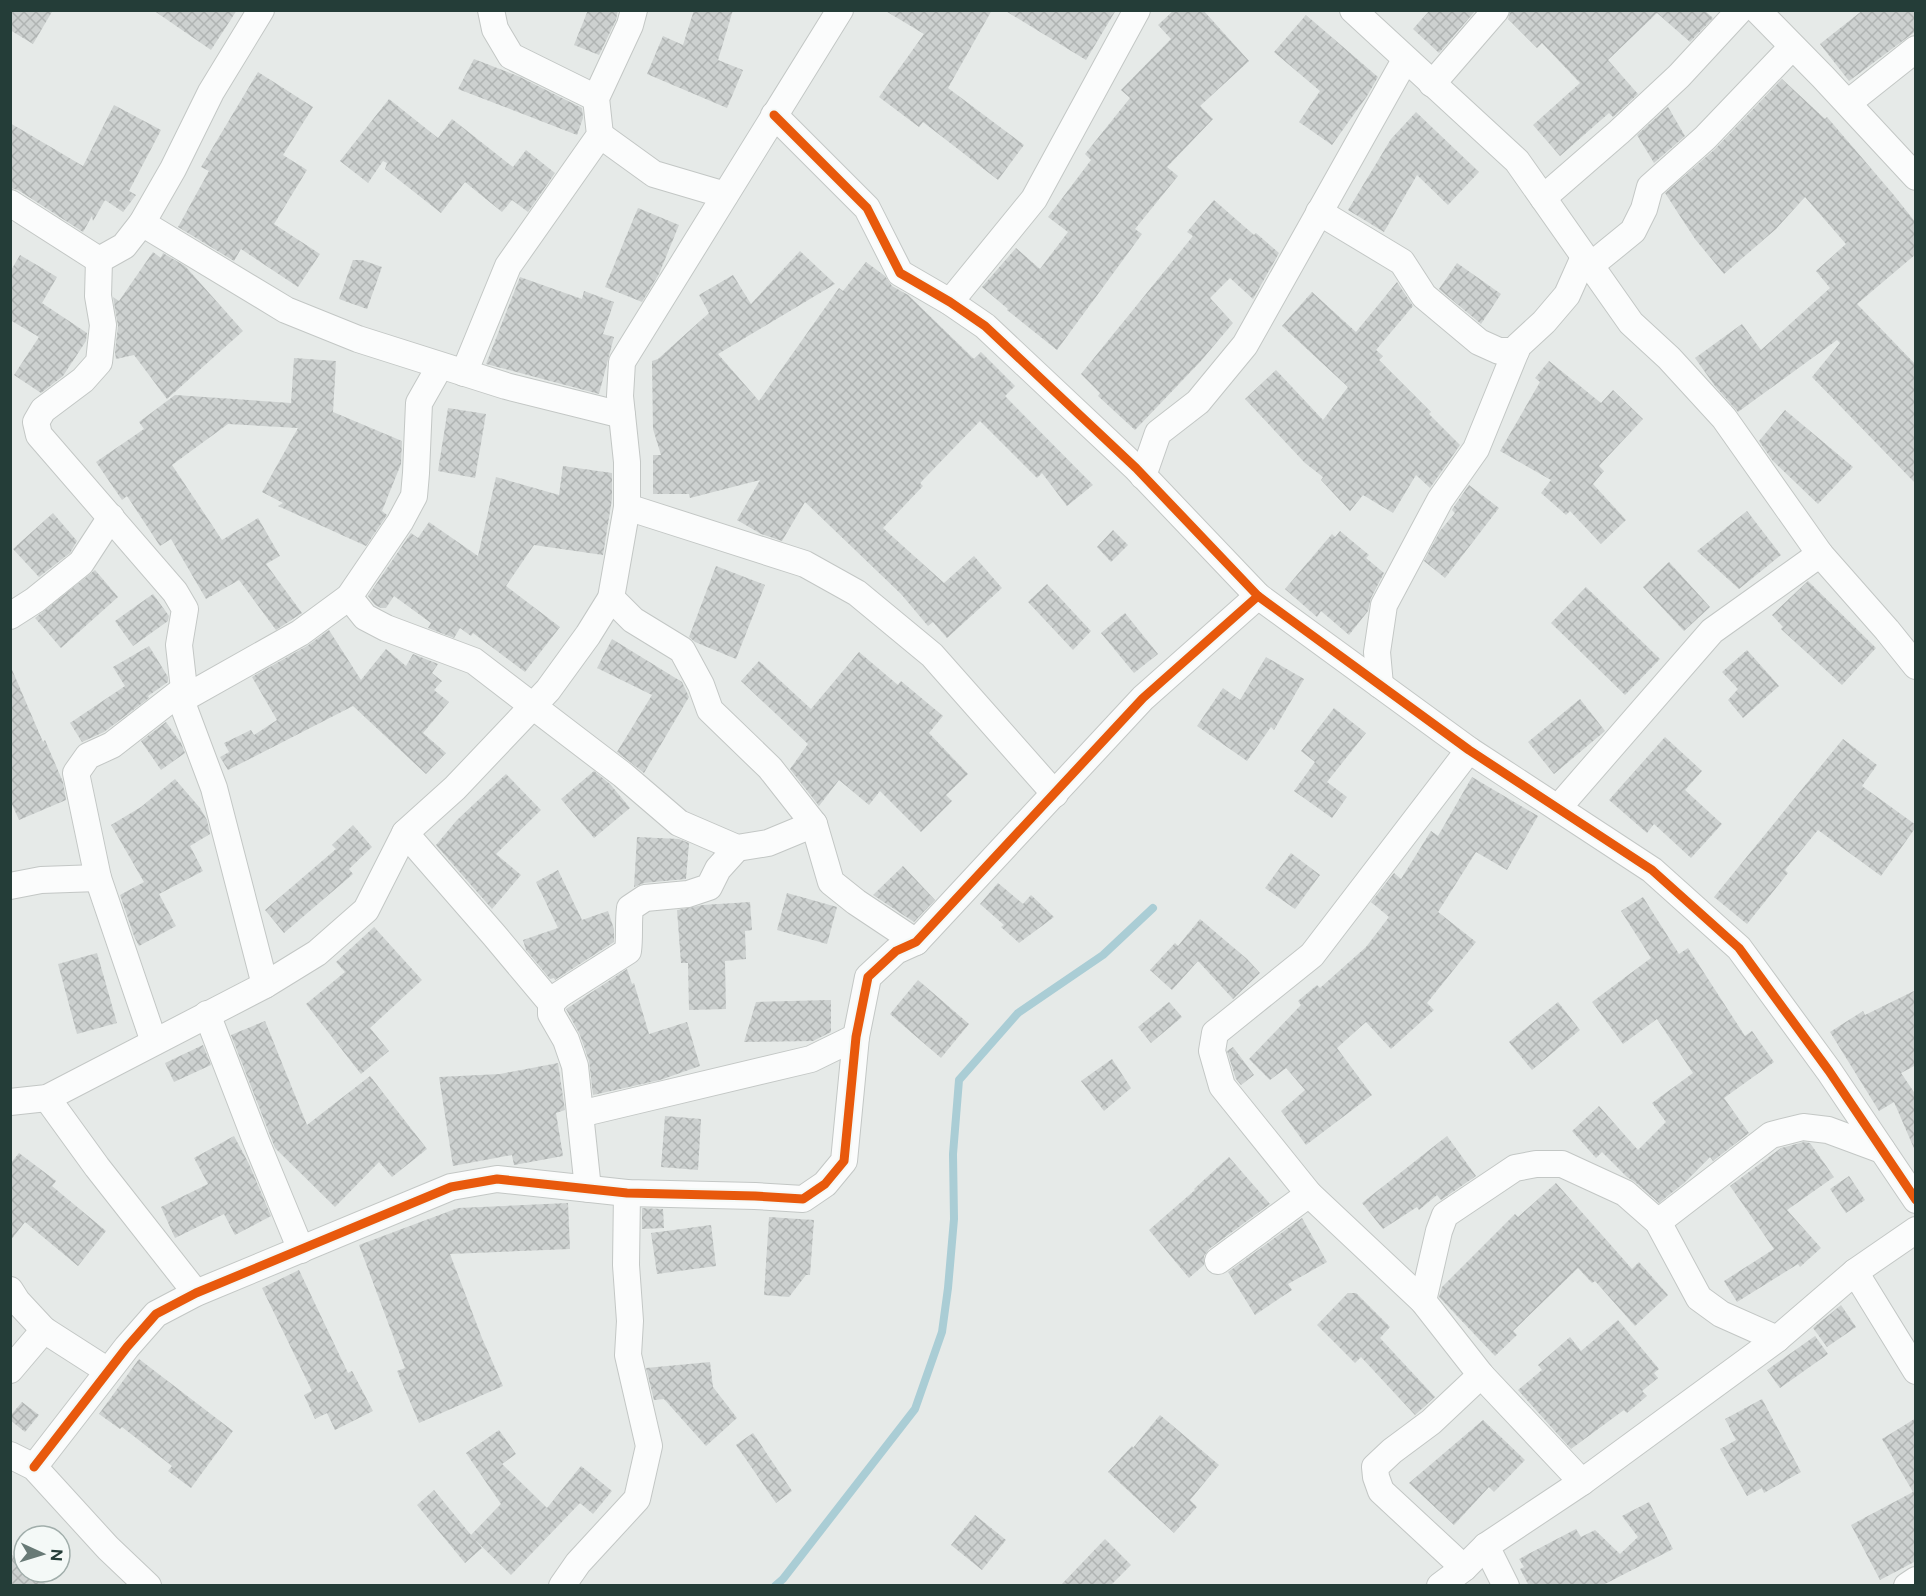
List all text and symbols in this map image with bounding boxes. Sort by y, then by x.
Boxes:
north arrow [12,1524,72,1584]
text: N [47,1548,66,1562]

